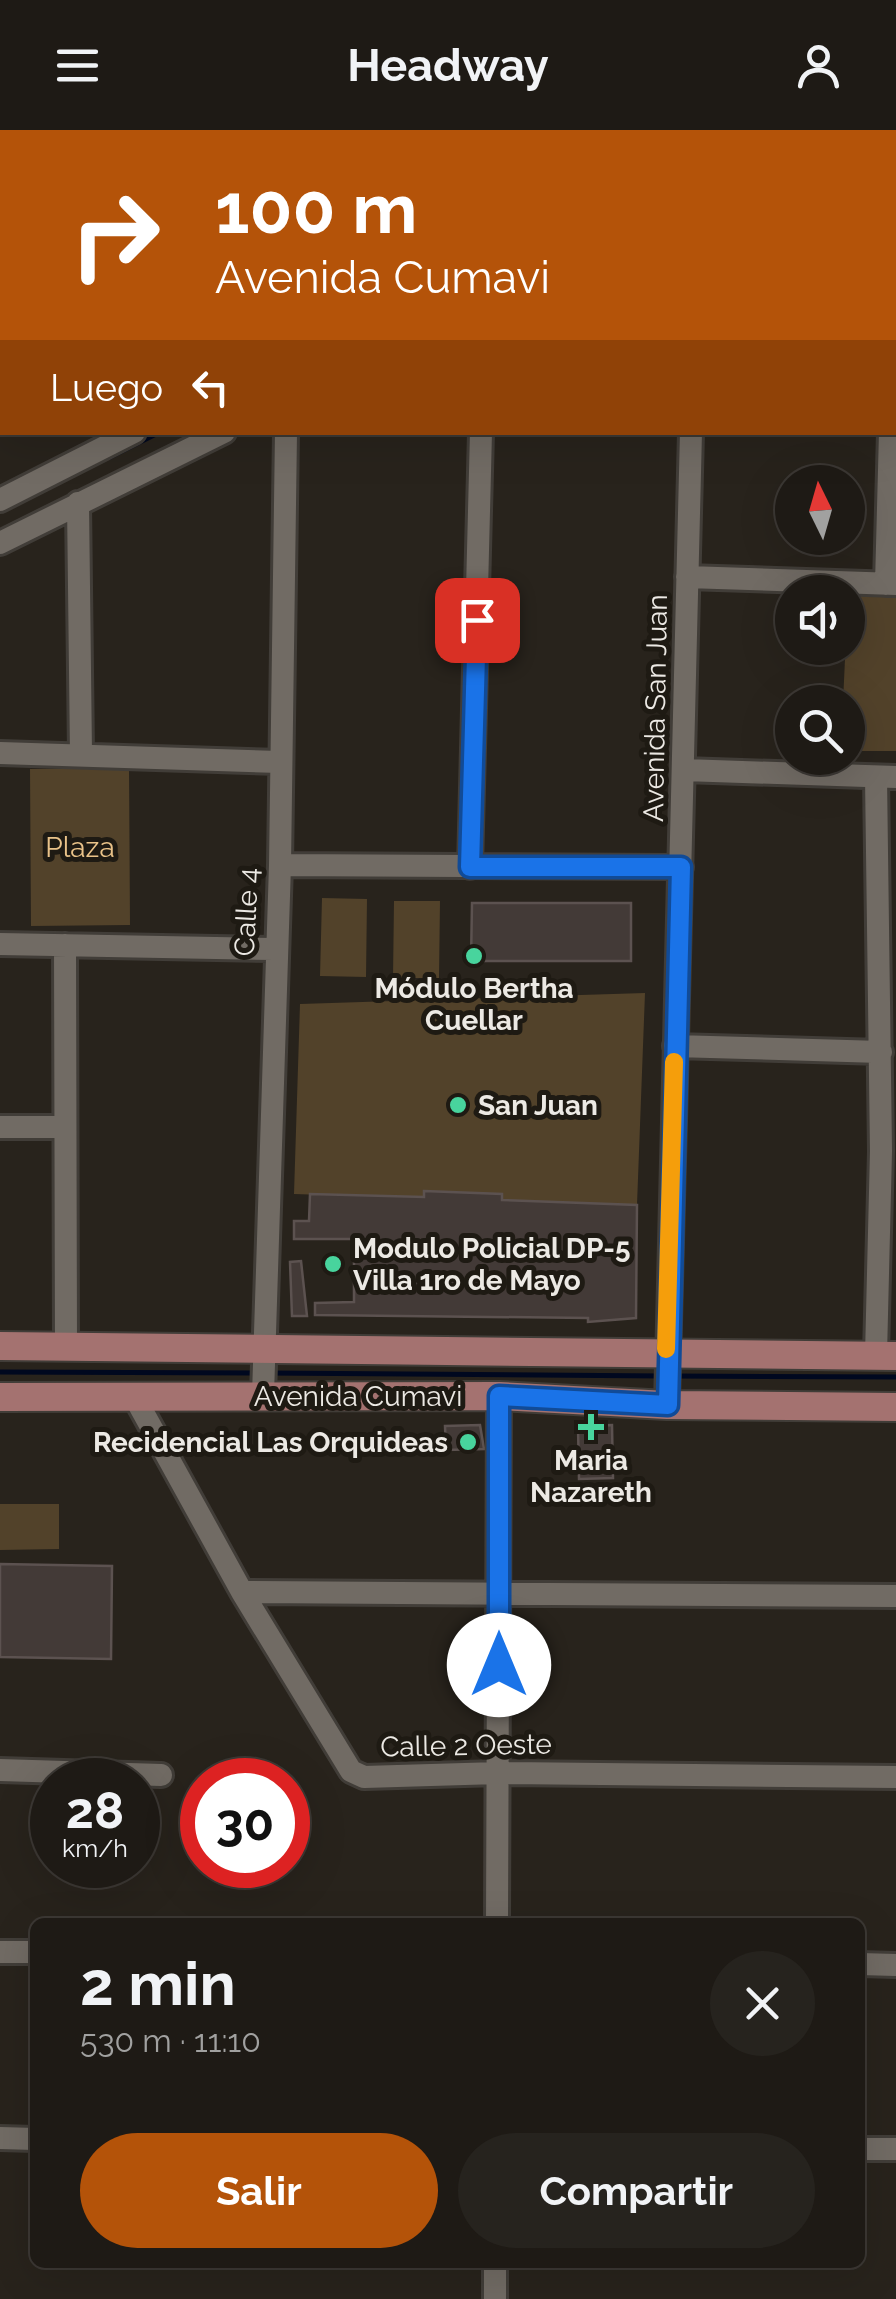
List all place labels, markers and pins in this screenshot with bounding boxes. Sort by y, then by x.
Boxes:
pin [435,578,520,663]
marker: Módulo Bertha Cuellar [463,945,485,967]
place label: Módulo Bertha Cuellar [374,972,574,1037]
place label: San Juan [478,1089,598,1122]
marker: San Juan [447,1094,469,1116]
place label: Modulo Policial DP-5 Villa 1ro de Mayo [353,1232,631,1297]
marker: Modulo Policial DP-5 Villa 1ro de Mayo [322,1253,344,1275]
marker: Maria Nazareth [580,1416,602,1438]
place label: Recidencial Las Orquideas [93,1426,448,1459]
marker: Recidencial Las Orquideas [457,1431,479,1453]
place label: Maria Nazareth [530,1444,652,1509]

